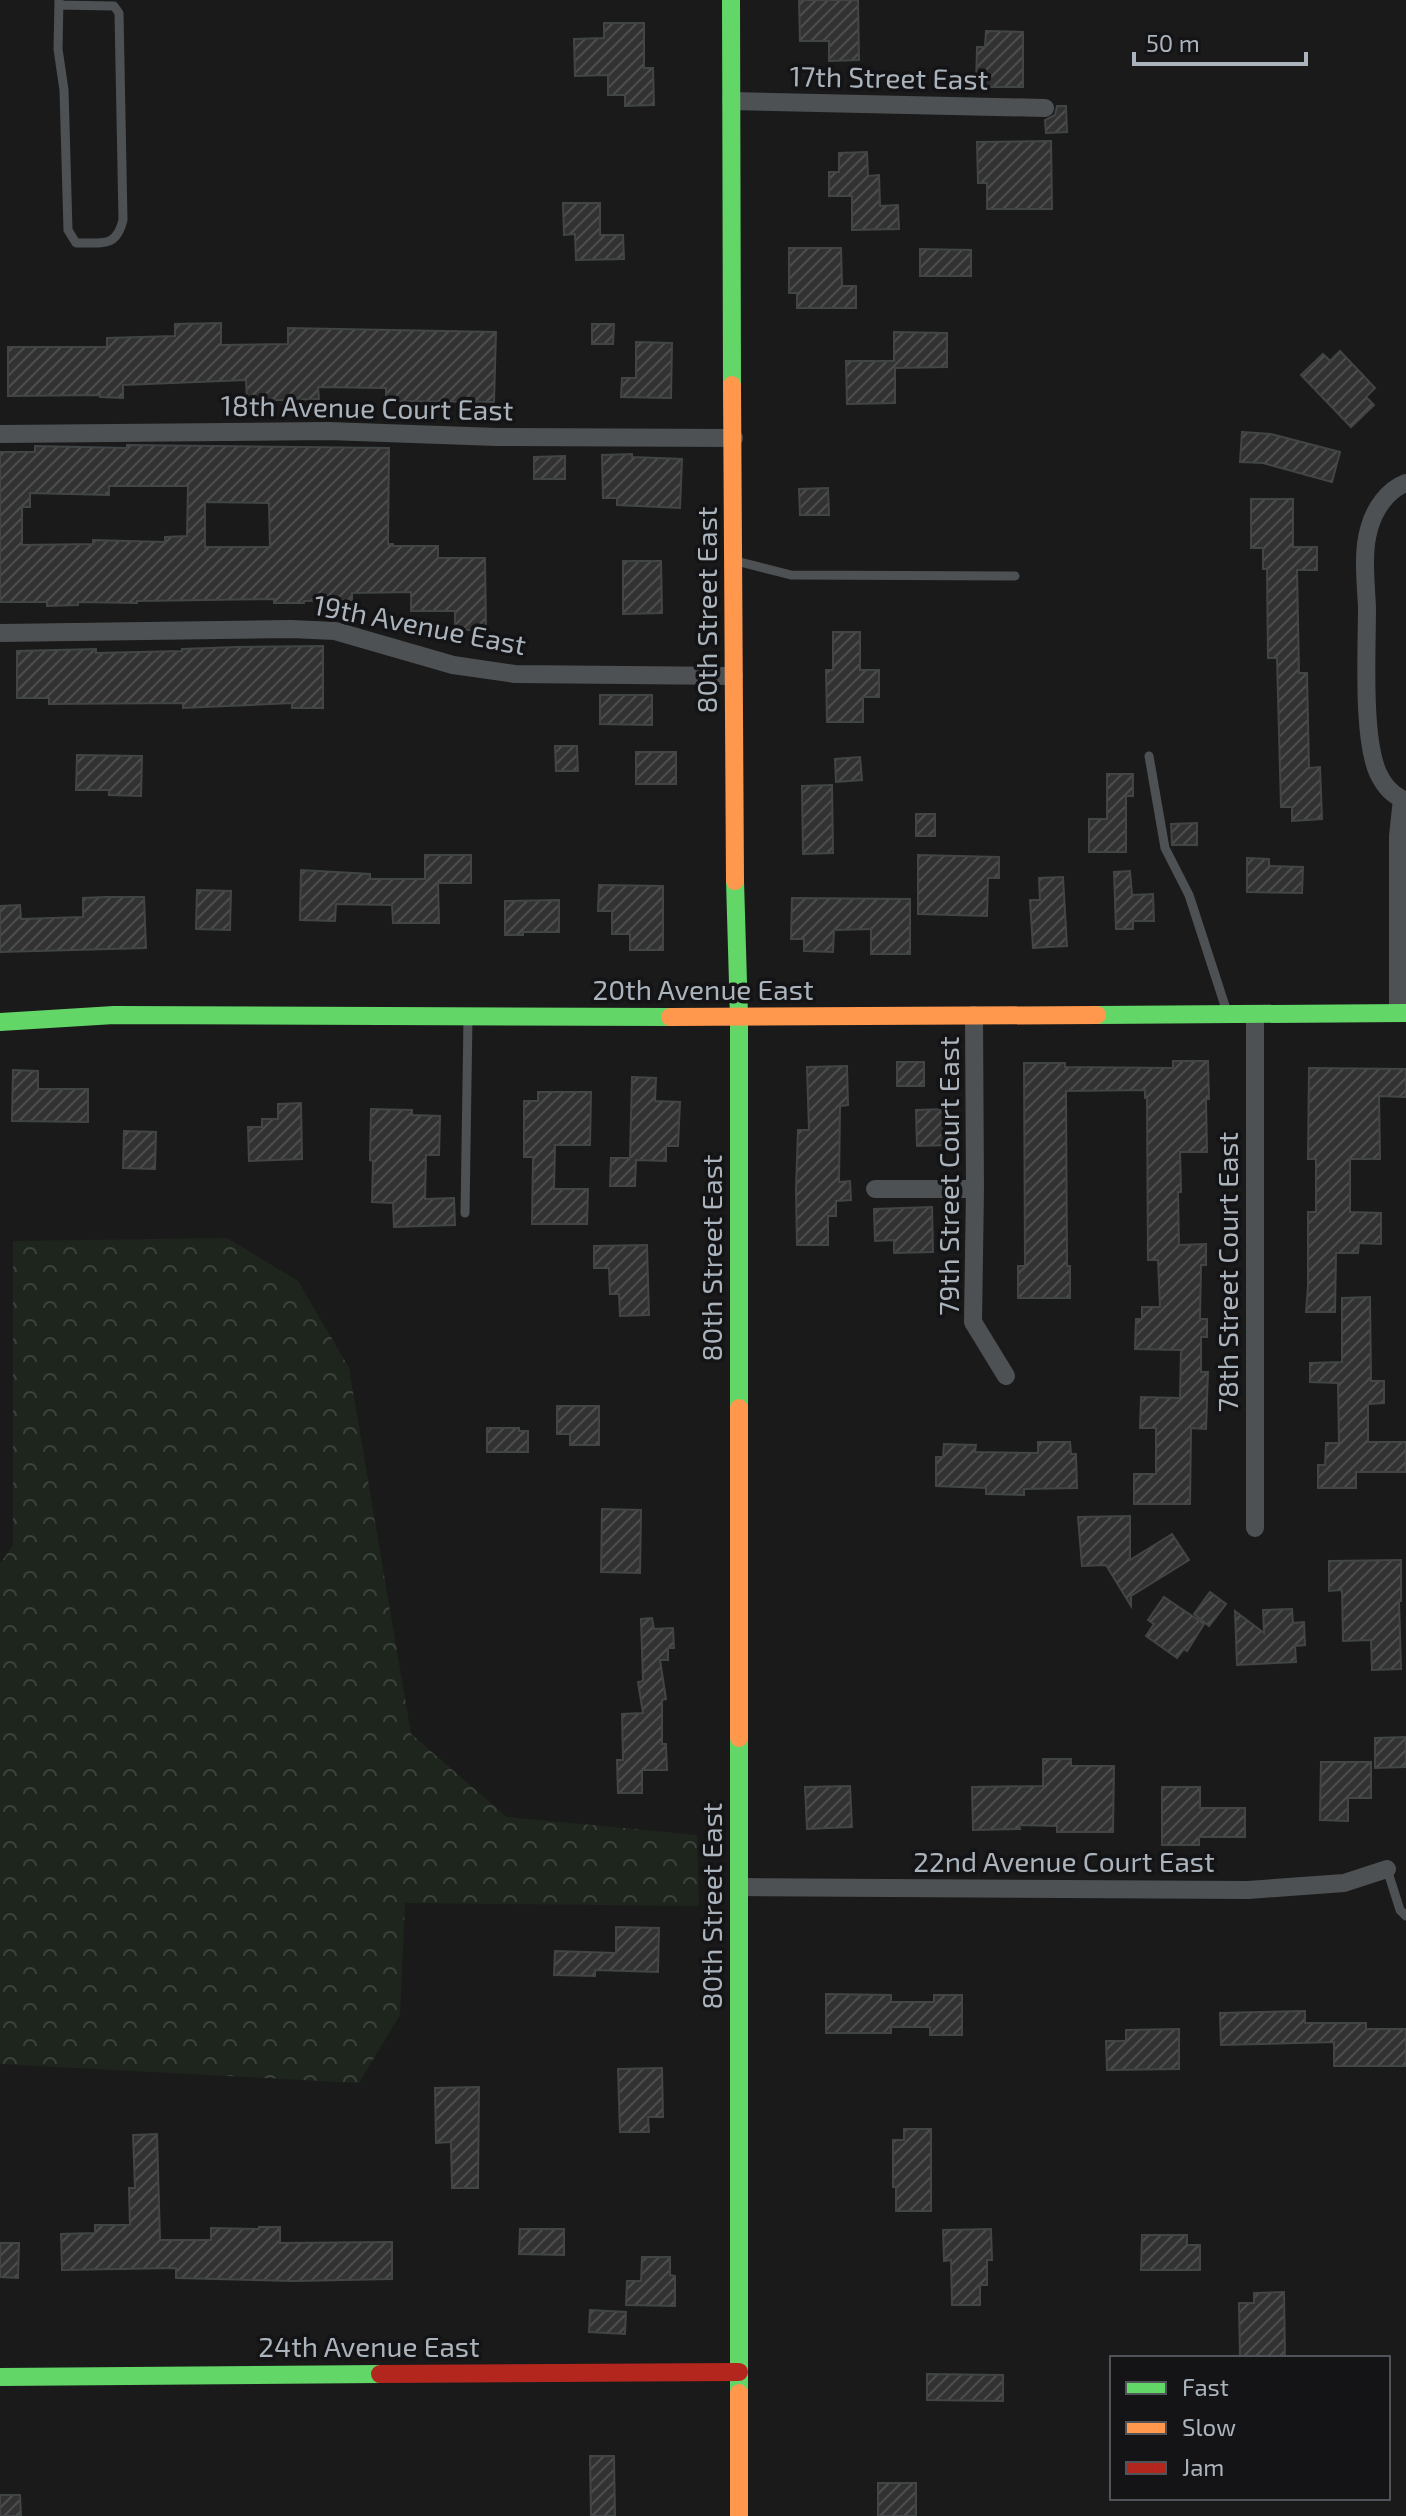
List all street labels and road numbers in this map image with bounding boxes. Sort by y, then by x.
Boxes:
street label: 17th Street East [789,58,989,96]
street label: 18th Avenue Court East [220,387,514,427]
street label: 80th Street East [689,506,723,714]
street label: 19th Avenue East [311,587,529,661]
street label: 20th Avenue East [592,972,814,1006]
street label: 79th Street Court East [931,1036,965,1316]
street label: 78th Street Court East [1210,1132,1244,1412]
street label: 80th Street East [694,1154,728,1362]
street label: 80th Street East [694,1802,728,2010]
street label: 22nd Avenue Court East [913,1844,1215,1878]
street label: 24th Avenue East [258,2329,480,2363]

